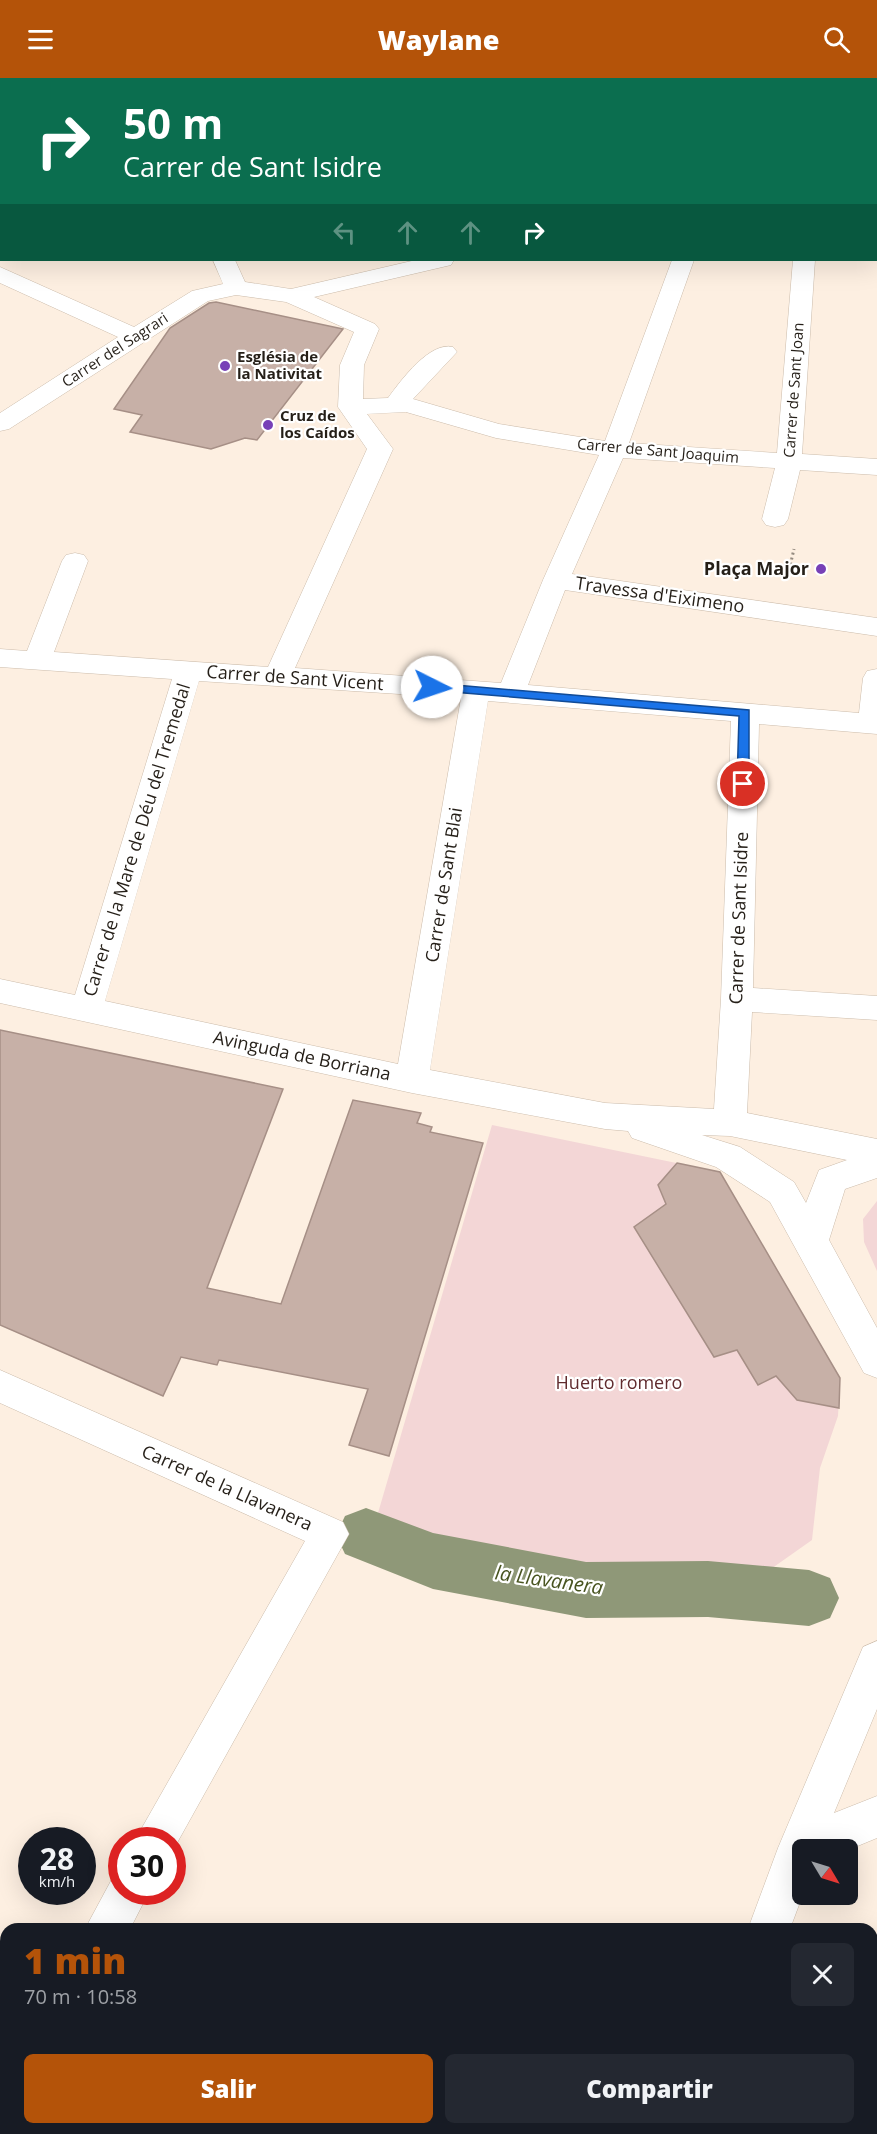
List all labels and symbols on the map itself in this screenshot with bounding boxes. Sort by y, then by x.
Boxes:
street label: Carrer del Sagrari [57,307,171,391]
street label: Carrer de Sant Joan [778,322,808,458]
place label: Església de la Nativitat [237,346,323,383]
marker: Església de la Nativitat [218,359,232,373]
place label: Cruz de los Caídos [280,405,355,442]
marker: Cruz de los Caídos [261,418,275,432]
street label: Carrer de Sant Joaquim [576,433,740,467]
place label: Plaça Major [704,556,809,580]
marker: Plaça Major [814,562,828,576]
street label: Travessa d'Eiximeno [574,570,746,618]
position arrow [400,655,464,719]
street label: Carrer de Sant Vicent [206,659,384,695]
street label: Carrer de la Mare de Déu del Tremedal [77,680,195,999]
pin [717,758,768,809]
street label: Carrer de Sant Blai [419,806,467,964]
street label: Carrer de Sant Isidre [723,831,753,1005]
street label: Avinguda de Borriana [211,1024,393,1086]
park label: Huerto romero [556,1370,682,1394]
street label: Carrer de la Llavanera [138,1439,317,1536]
water label: la Llavanera [493,1559,605,1600]
speed limit sign: 30 [108,1827,186,1905]
north arrow [792,1839,858,1905]

